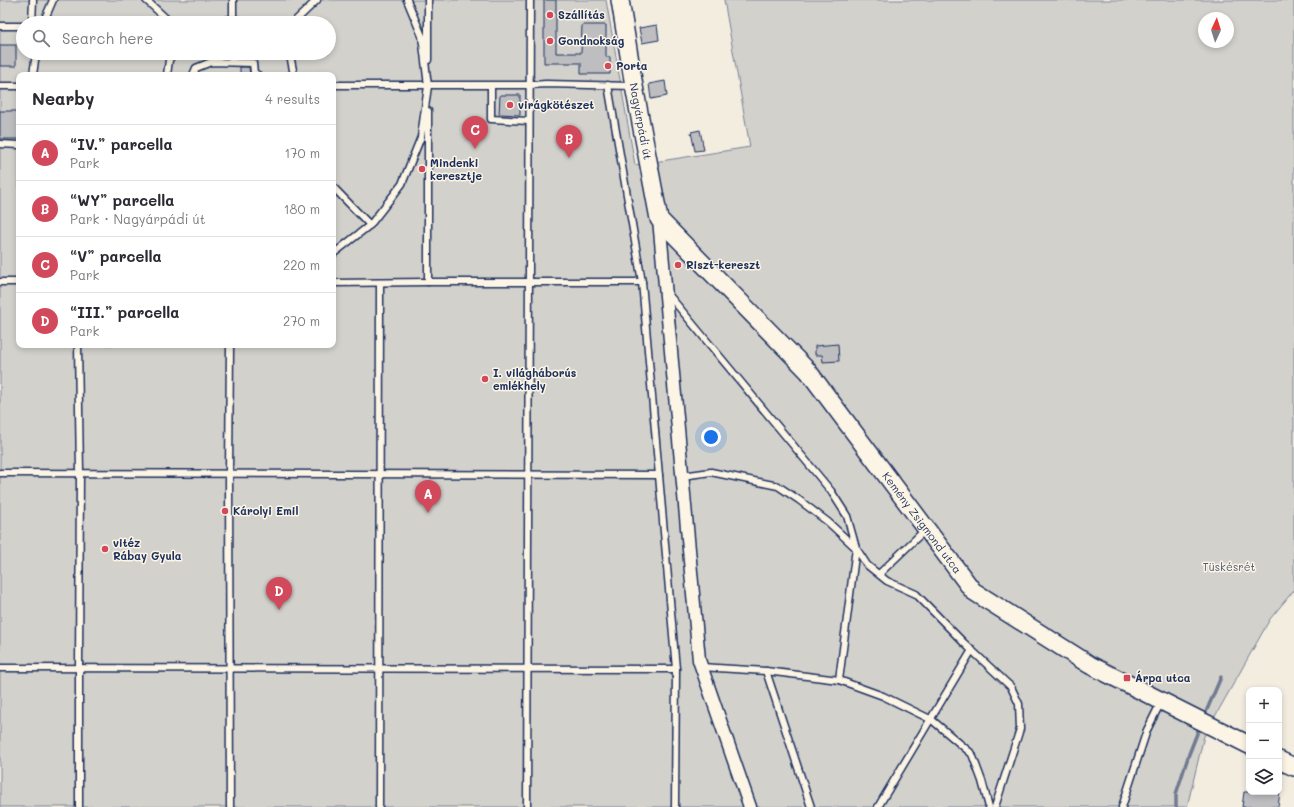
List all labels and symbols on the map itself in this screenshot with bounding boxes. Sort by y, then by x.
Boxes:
place label: Szállítás [558,7,605,22]
marker: Szállítás [545,10,555,20]
north arrow [1198,12,1234,48]
place label: Gondnokság [558,33,625,48]
marker: Gondnokság [545,36,555,46]
place label: Porta [616,58,648,73]
marker: Porta [603,61,613,71]
street label: Nagyárpádi út [627,81,656,161]
place label: virágkötészet [518,97,594,112]
marker: virágkötészet [505,100,515,110]
pin: C [462,116,488,149]
pin: B [556,125,582,158]
place label: Mindenki keresztje [430,155,483,183]
marker: Mindenki keresztje [417,164,427,174]
place label: Riszt-kereszt [686,257,760,272]
marker: Riszt-kereszt [673,260,683,270]
place label: I. világháborús emlékhely [493,365,577,393]
marker: I. világháborús emlékhely [480,374,490,384]
your location [701,427,721,447]
street label: Kemény Zsigmond utca [879,469,965,576]
pin: A [415,480,441,513]
place label: Károlyi Emil [233,503,299,518]
marker: Károlyi Emil [220,506,230,516]
place label: vitéz Rábay Gyula [113,535,182,563]
marker: vitéz Rábay Gyula [100,544,110,554]
park label: Tüskésrét [1203,559,1256,574]
pin: D [266,577,292,610]
place label: Árpa utca [1135,670,1191,685]
marker: Árpa utca [1122,673,1132,683]

